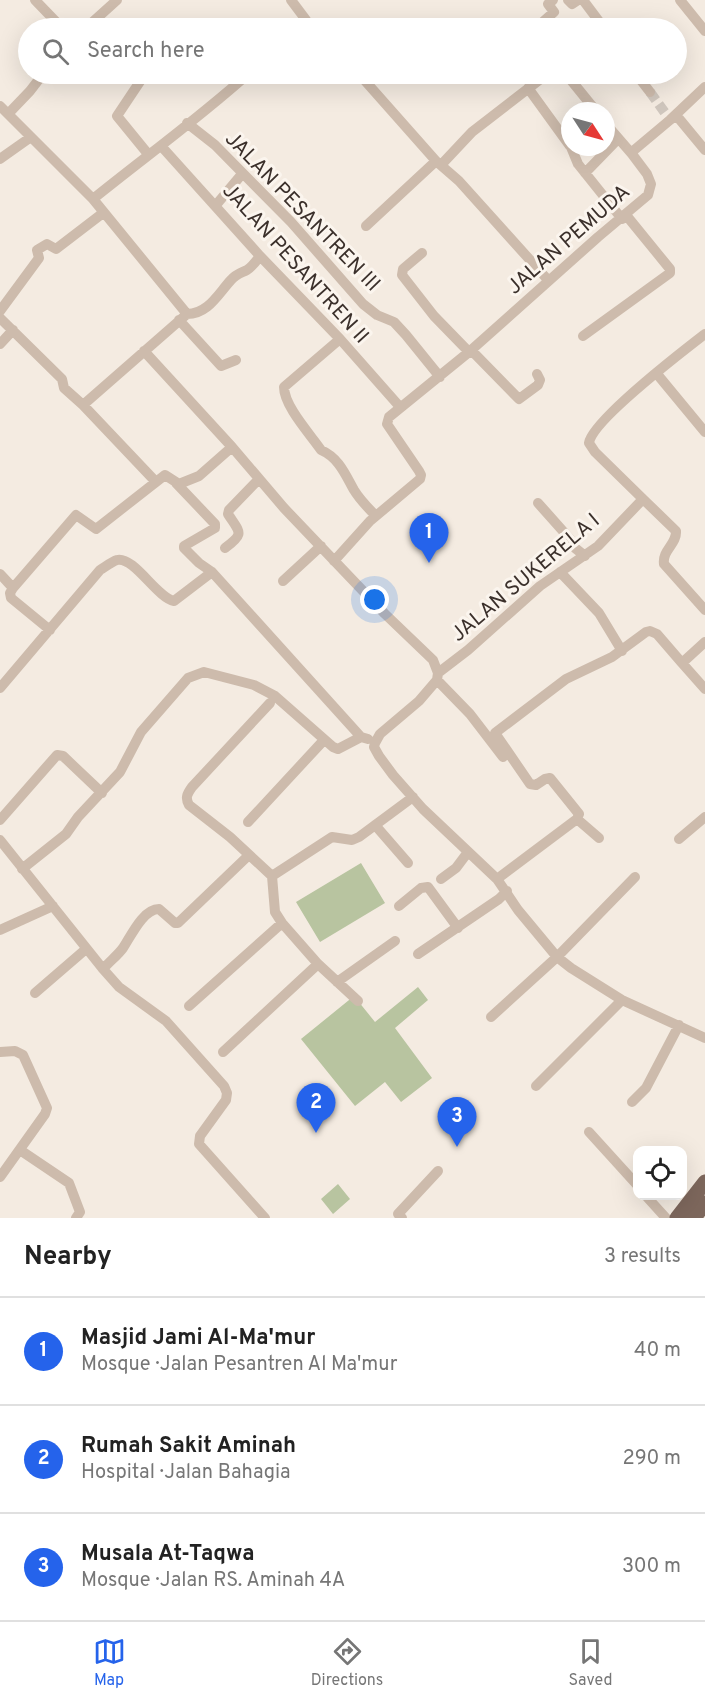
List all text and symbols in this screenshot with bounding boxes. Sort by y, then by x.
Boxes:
search box [18,18,687,84]
icon: search [39,35,72,68]
text: Search here [87,38,205,65]
north arrow [561,102,615,156]
street label: JALAN PESANTREN III [220,126,386,296]
street label: JALAN PESANTREN II [218,178,374,348]
street label: JALAN PEMUDA [502,179,636,301]
street label: JALAN SUKERELA I [446,508,606,648]
pin: 1 [410,514,448,563]
your location [360,585,389,614]
pin: 2 [296,1084,336,1133]
pin: 3 [438,1098,476,1147]
map controls [633,1146,687,1200]
button: locate [633,1146,687,1200]
text: Nearby [24,1241,112,1274]
text: 3 results [604,1244,681,1270]
text: Masjid Jami Al-Ma'mur [81,1325,315,1352]
text: 1 [40,1338,48,1364]
text: 40 m [634,1338,681,1364]
text: Mosque · Jalan Pesantren Al Ma'mur [81,1352,397,1378]
text: Rumah Sakit Aminah [81,1433,296,1460]
text: 2 [37,1446,50,1472]
text: 290 m [623,1446,681,1472]
text: Hospital · Jalan Bahagia [81,1460,291,1486]
text: Musala At-Taqwa [81,1541,254,1568]
text: 3 [38,1554,50,1580]
text: 300 m [622,1554,681,1580]
text: Mosque · Jalan RS. Aminah 4A [81,1568,345,1594]
tab: Map [93,1635,126,1691]
tab: Directions [311,1635,383,1691]
tab: Saved [568,1635,612,1691]

